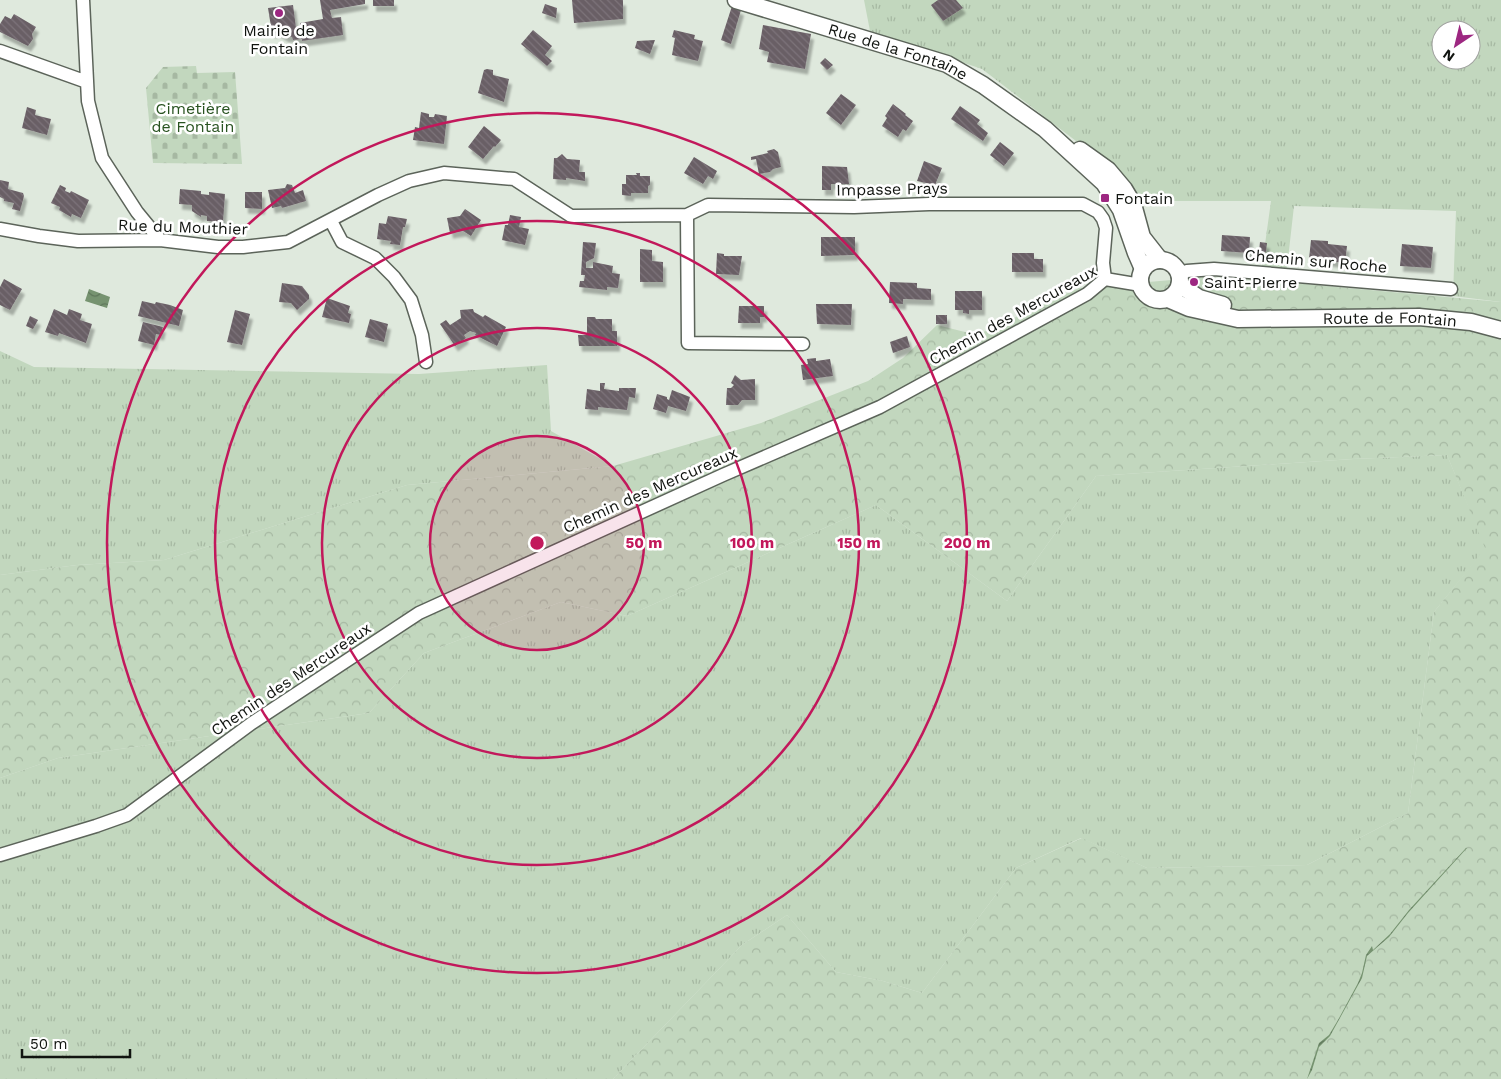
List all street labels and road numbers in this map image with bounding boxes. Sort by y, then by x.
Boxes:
street label: Rue de la Fontaine [826,19,971,84]
street label: Impasse Prays [836,179,948,199]
street label: Rue du Mouthier [118,215,249,239]
street label: Chemin sur Roche [1244,245,1388,277]
street label: Chemin des Mercureaux [926,261,1100,369]
street label: Route de Fontain [1323,307,1458,330]
street label: Chemin des Mercureaux [560,443,740,537]
street label: Chemin des Mercureaux [207,618,375,740]

